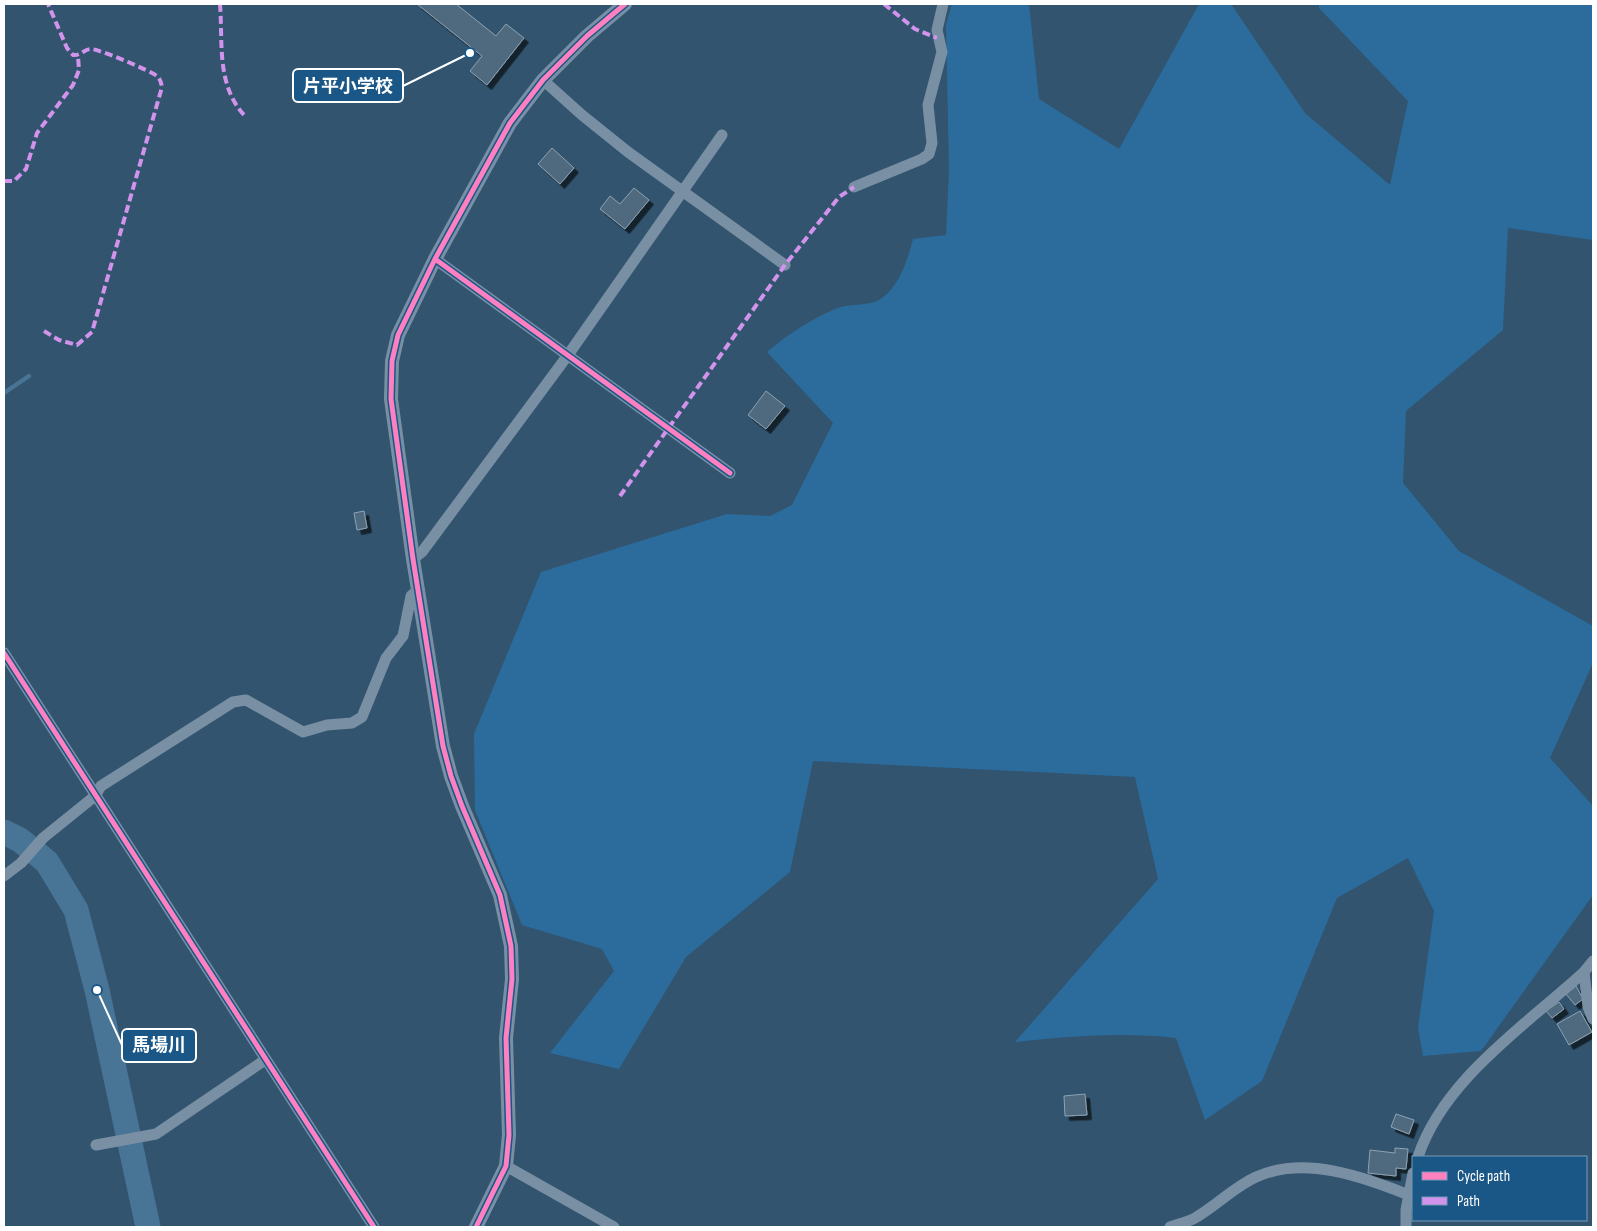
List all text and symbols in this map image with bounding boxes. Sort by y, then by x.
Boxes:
callout: 片平小学校 [293,69,403,102]
text: 片平小学校 [303,76,393,97]
callout: 馬場川 [122,1029,196,1062]
text: 馬場川 [132,1035,186,1056]
legend [1412,1156,1587,1221]
text: Cycle path [1457,1167,1510,1186]
text: Path [1457,1192,1480,1211]

